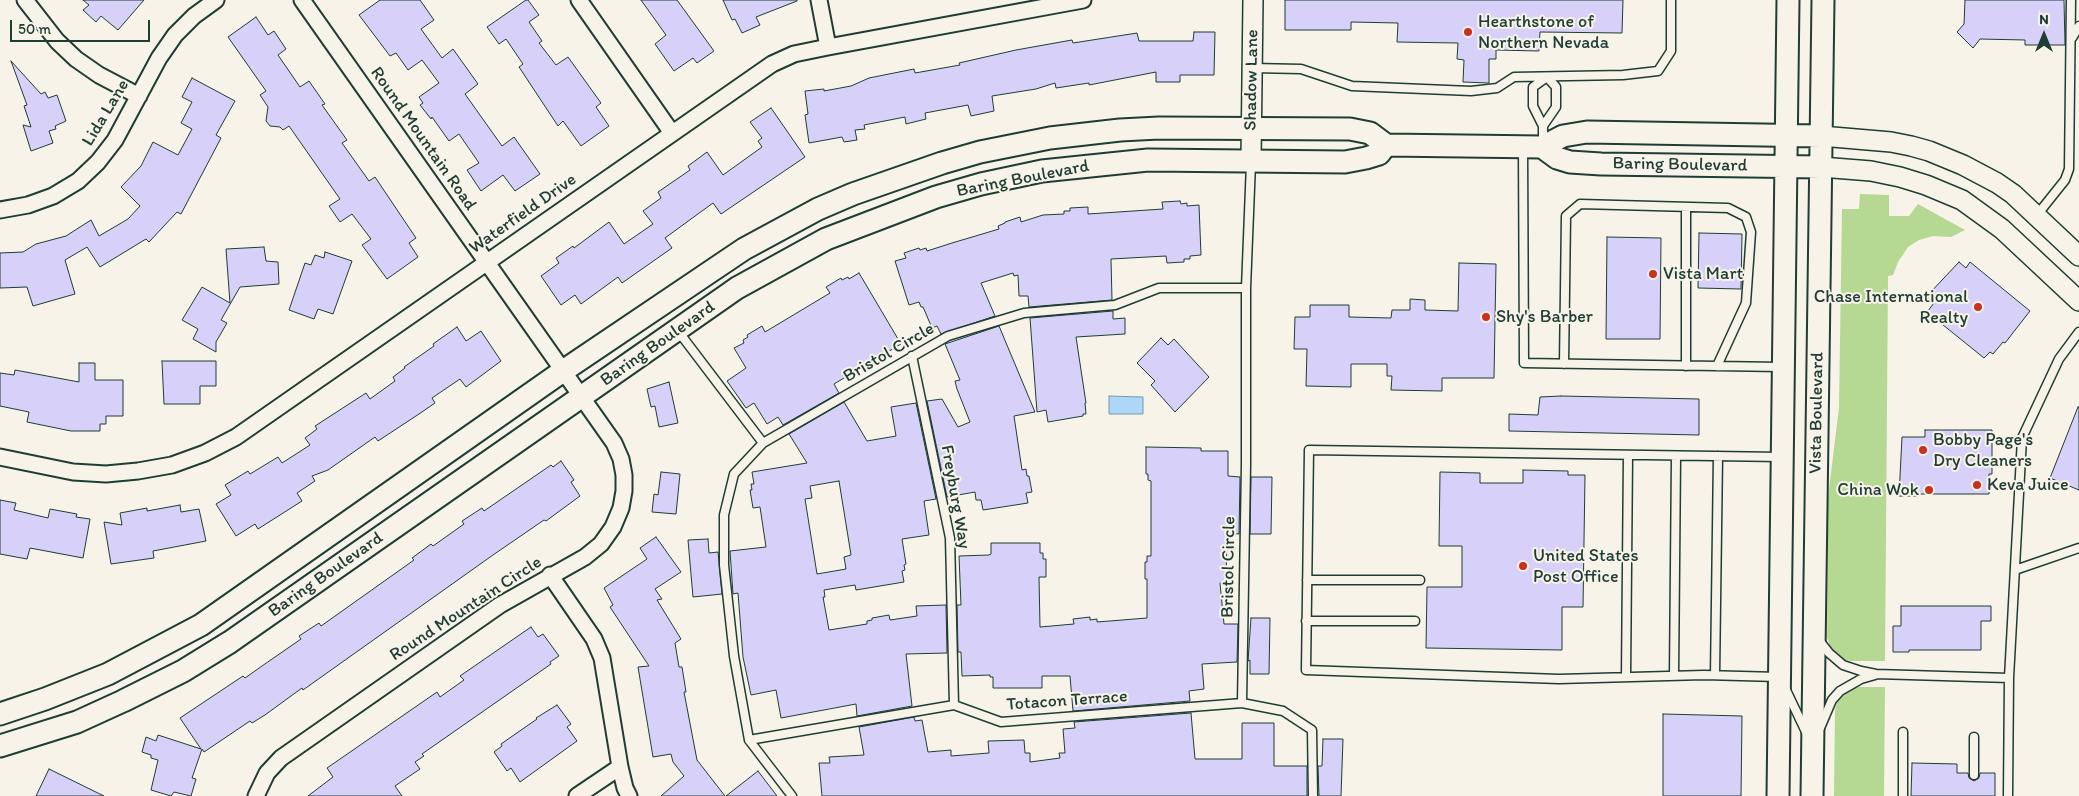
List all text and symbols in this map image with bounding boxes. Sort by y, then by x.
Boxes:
scale bar [12,10,152,42]
north arrow [2019,10,2069,60]
place label: Hearthstone of Northern Nevada [1478,11,1609,54]
text: N [2039,11,2049,28]
text: 50 m [18,20,51,38]
marker: Hearthstone of Northern Nevada [1462,26,1474,38]
street label: Shadow Lane [1240,29,1264,131]
street label: Round Mountain Road [365,63,481,215]
street label: Lida Lane [78,76,134,150]
street label: Baring Boulevard [1612,153,1748,177]
street label: Baring Boulevard [955,156,1091,202]
street label: Waterfield Drive [465,169,581,259]
place label: Vista Mart [1663,263,1743,285]
marker: Vista Mart [1647,268,1659,280]
place label: Chase International Realty [1814,286,1968,328]
street label: Baring Boulevard [597,296,719,392]
marker: Chase International Realty [1972,301,1984,313]
place label: Shy's Barber [1496,306,1593,328]
marker: Shy's Barber [1480,311,1492,323]
street label: Bristol Circle [840,318,938,388]
street label: Vista Boulevard [1805,352,1829,474]
place label: Bobby Page's Dry Cleaners [1933,429,2033,472]
street label: Freyburg Way [935,443,975,551]
marker: Bobby Page's Dry Cleaners [1917,444,1929,456]
place label: Keva Juice [1987,474,2069,496]
place label: China Wok [1837,479,1919,501]
marker: Keva Juice [1971,479,1983,491]
marker: China Wok [1923,484,1935,496]
street label: Bristol Circle [1217,516,1241,618]
street label: Baring Boulevard [265,527,387,623]
place label: United States Post Office [1533,545,1638,588]
street label: Round Mountain Circle [386,552,546,666]
marker: United States Post Office [1517,560,1529,572]
street label: Totacon Terrace [1006,686,1128,716]

